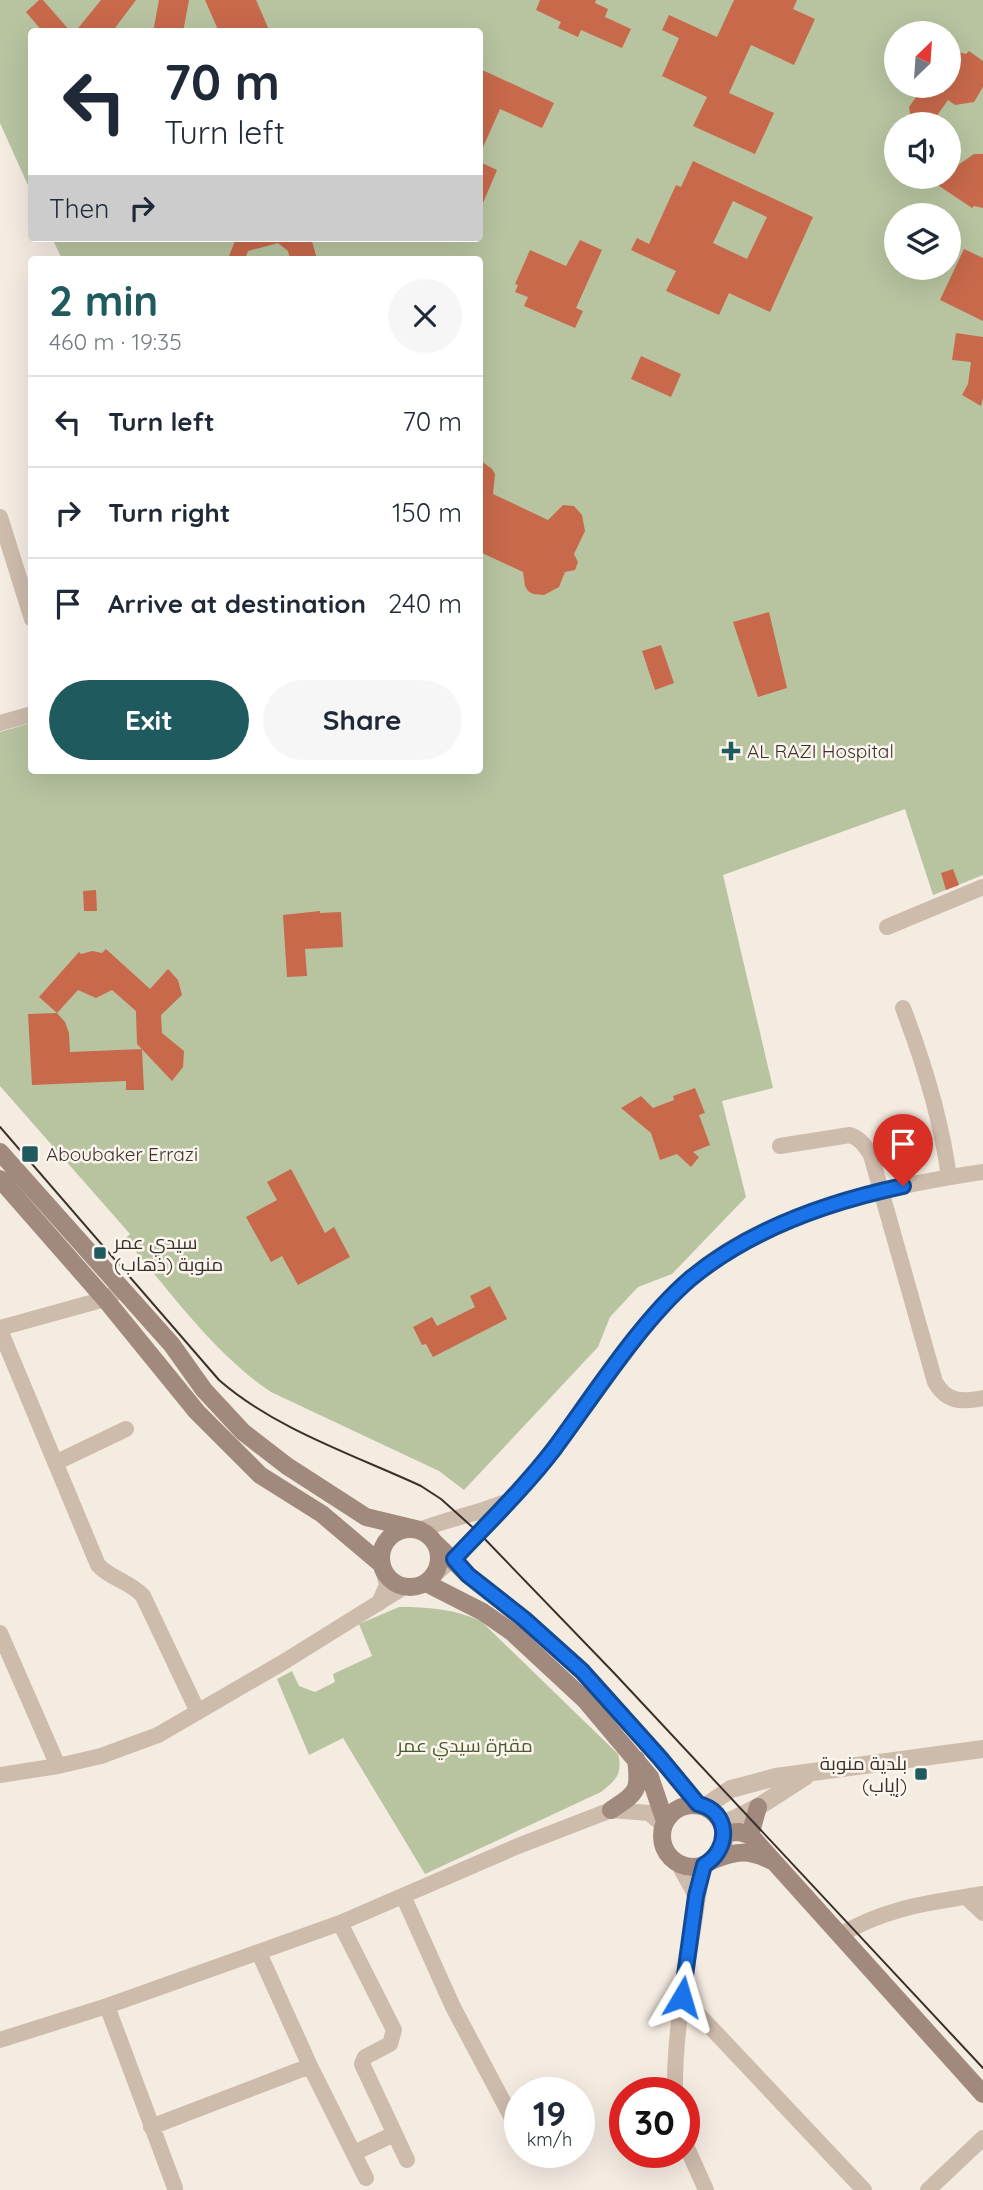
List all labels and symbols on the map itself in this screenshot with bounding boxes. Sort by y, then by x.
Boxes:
north arrow [884,21,961,98]
place label: AL RAZI Hospital [747,739,894,763]
marker: AL RAZI Hospital [721,741,741,761]
pin [873,1114,933,1186]
place label: Aboubaker Errazi [46,1142,198,1166]
marker: Aboubaker Errazi [20,1144,40,1164]
place label: سيدي عمر منوبة (ذهاب) [113,1230,223,1276]
marker: سيدي عمر منوبة (ذهاب) [92,1245,108,1261]
park label: مقبرة سيدي عمر [396,1733,533,1760]
place label: بلدية منوبة (إياب) [820,1751,907,1797]
marker: بلدية منوبة (إياب) [913,1766,929,1782]
position arrow [645,1960,719,2034]
speed limit sign: 30 [609,2077,700,2168]

